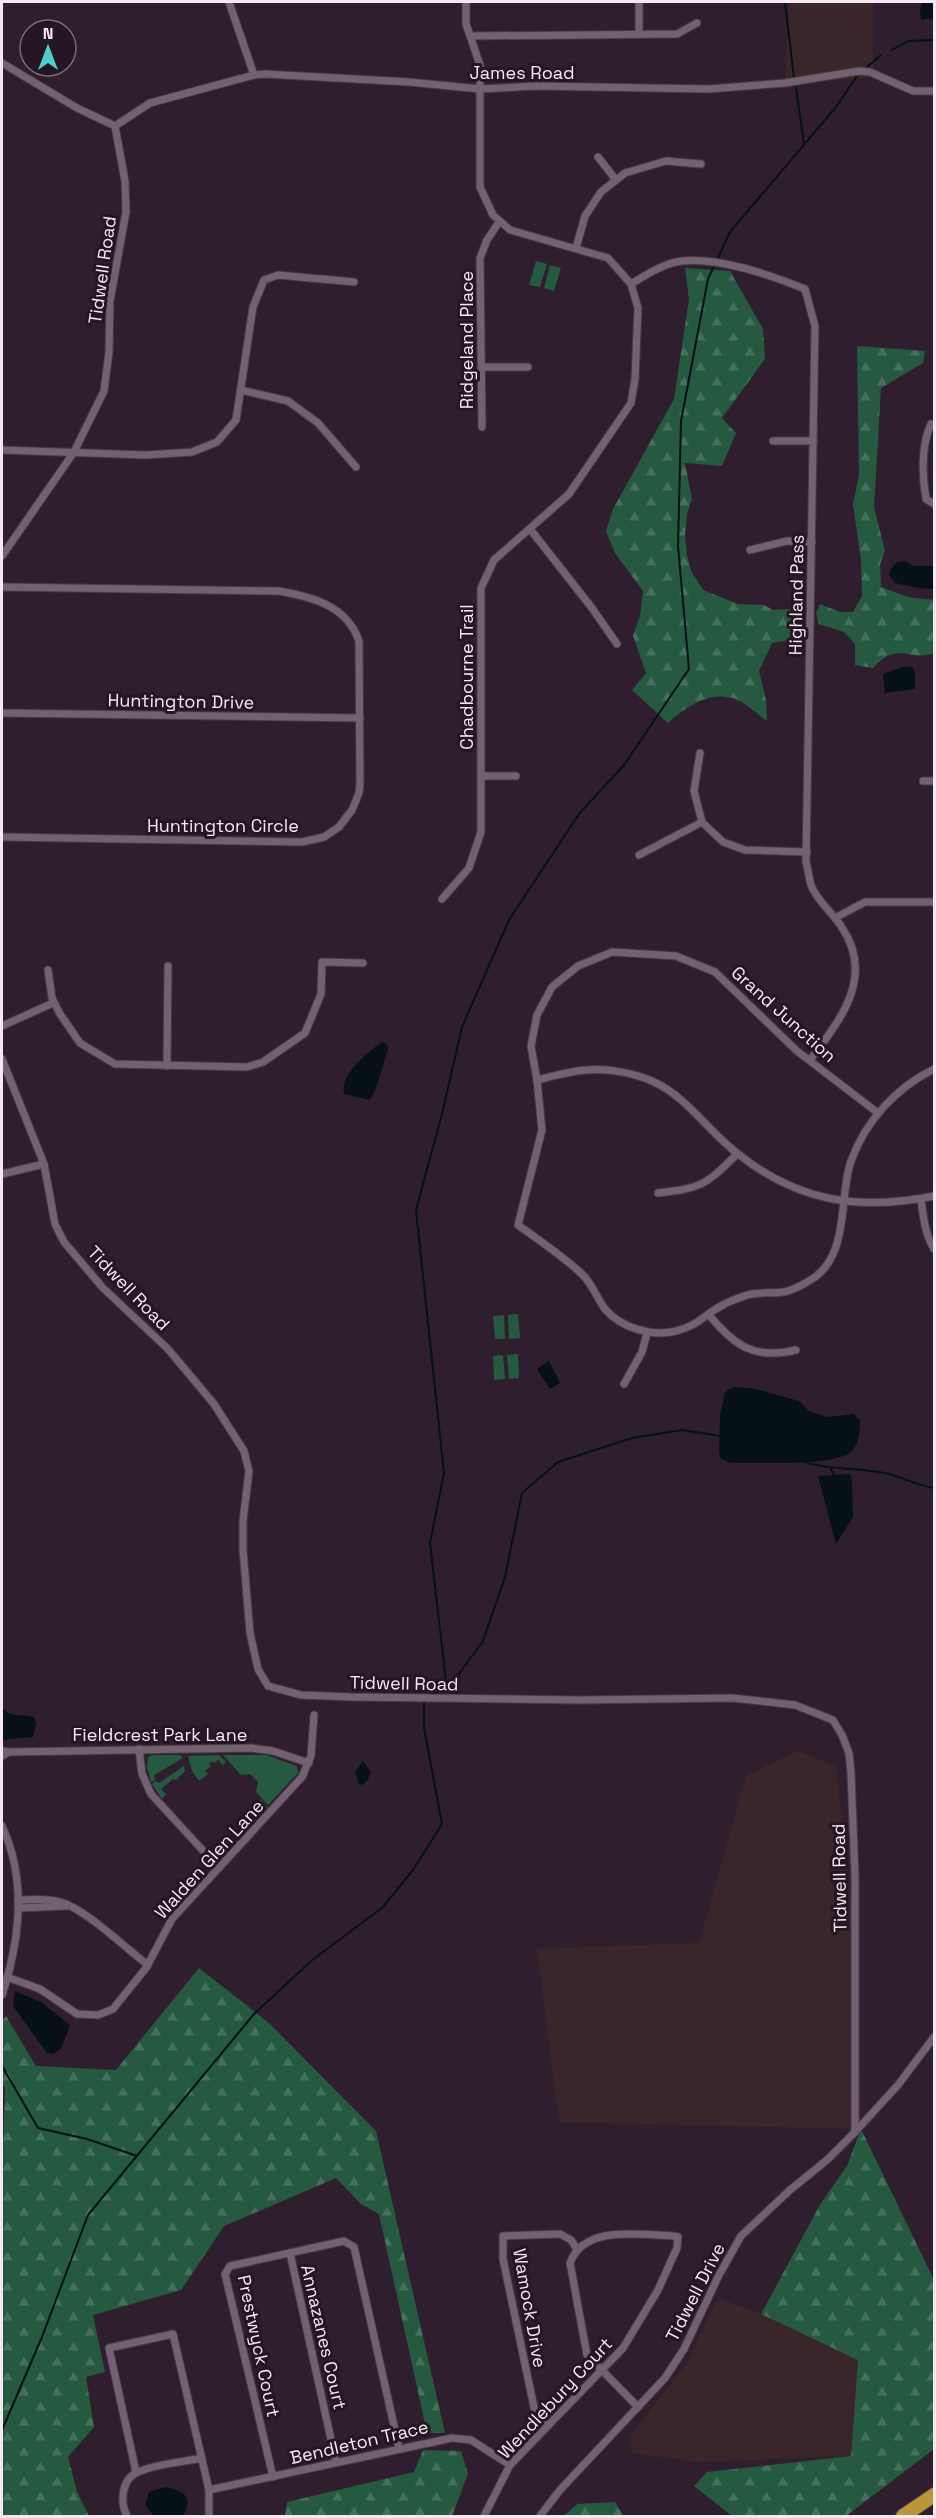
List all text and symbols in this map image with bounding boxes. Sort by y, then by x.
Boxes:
north arrow [18,18,78,78]
text: N [43,23,53,44]
street label: James Road [469,61,575,84]
street label: Tidwell Road [83,214,121,326]
street label: Ridgeland Place [455,271,478,409]
street label: Highland Pass [783,534,809,656]
street label: Chadbourne Trail [455,604,478,750]
street label: Huntington Drive [107,688,255,714]
street label: Huntington Circle [147,814,299,837]
street label: Grand Junction [727,961,841,1067]
street label: Tidwell Road [83,1241,175,1335]
street label: Tidwell Road [349,1671,459,1695]
street label: Fieldcrest Park Lane [73,1723,247,1746]
street label: Walden Glen Lane [149,1795,269,1923]
street label: Tidwell Road [827,1823,851,1933]
street label: Tidwell Drive [660,2239,730,2345]
street label: Wamock Drive [508,2247,552,2369]
street label: Annazanes Court [296,2262,352,2412]
street label: Prestwyck Court [233,2273,285,2419]
street label: Wendlebury Court [493,2333,617,2463]
street label: Bendleton Trace [288,2415,430,2469]

